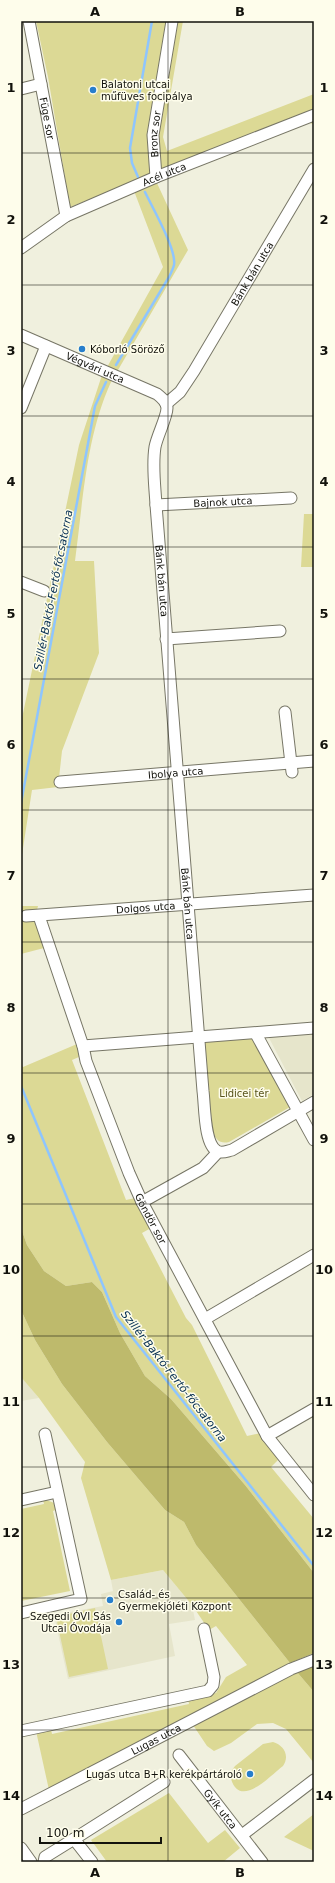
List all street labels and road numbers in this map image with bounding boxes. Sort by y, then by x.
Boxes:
street label: Füge sor [38,96,57,141]
street label: Bronz sor [148,109,163,158]
street label: Acél utca [141,161,188,188]
street label: Bánk bán utca [229,240,275,308]
street label: Végvári utca [64,350,126,385]
street label: Bajnok utca [193,495,253,509]
street label: Bánk bán utca [153,544,170,617]
street label: Ibolya utca [148,765,204,781]
street label: Bánk bán utca [179,867,196,940]
street label: Dolgos utca [116,900,176,915]
street label: Göndör sor [133,1192,169,1247]
street label: Lugas utca [129,1722,183,1757]
street label: Gyík utca [201,1787,239,1831]

